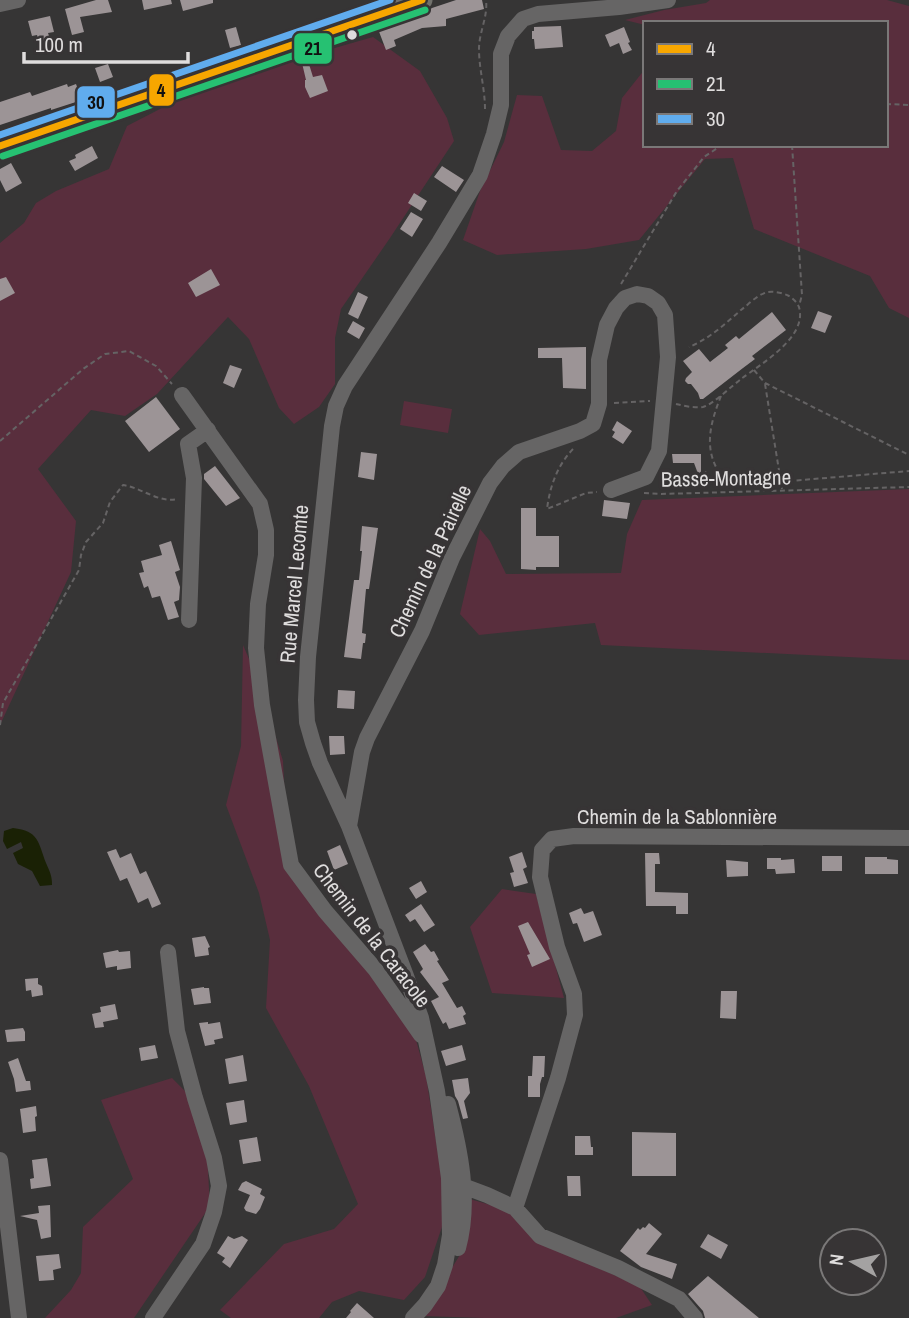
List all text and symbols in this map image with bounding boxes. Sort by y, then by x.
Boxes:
scale bar [24,21,189,65]
legend [643,21,888,147]
unlabelled marker [345,28,359,42]
text: 100 m [35,30,83,59]
line badge: 21 [293,32,333,65]
text: 4 [706,34,716,63]
text: 21 [304,35,322,61]
text: 21 [706,69,726,98]
line badge: 4 [148,73,175,107]
text: 4 [157,77,166,103]
line badge: 30 [76,85,116,119]
text: 30 [87,89,105,115]
text: 30 [706,104,725,133]
street label: Basse-Montagne [661,462,791,494]
street label: Chemin de la Pairelle [382,480,478,642]
street label: Rue Marcel Lecomte [273,504,315,664]
street label: Chemin de la Sablonnière [577,802,777,831]
street label: Chemin de la Caracole [306,857,438,1013]
north arrow [818,1227,888,1297]
text: N [823,1252,850,1267]

